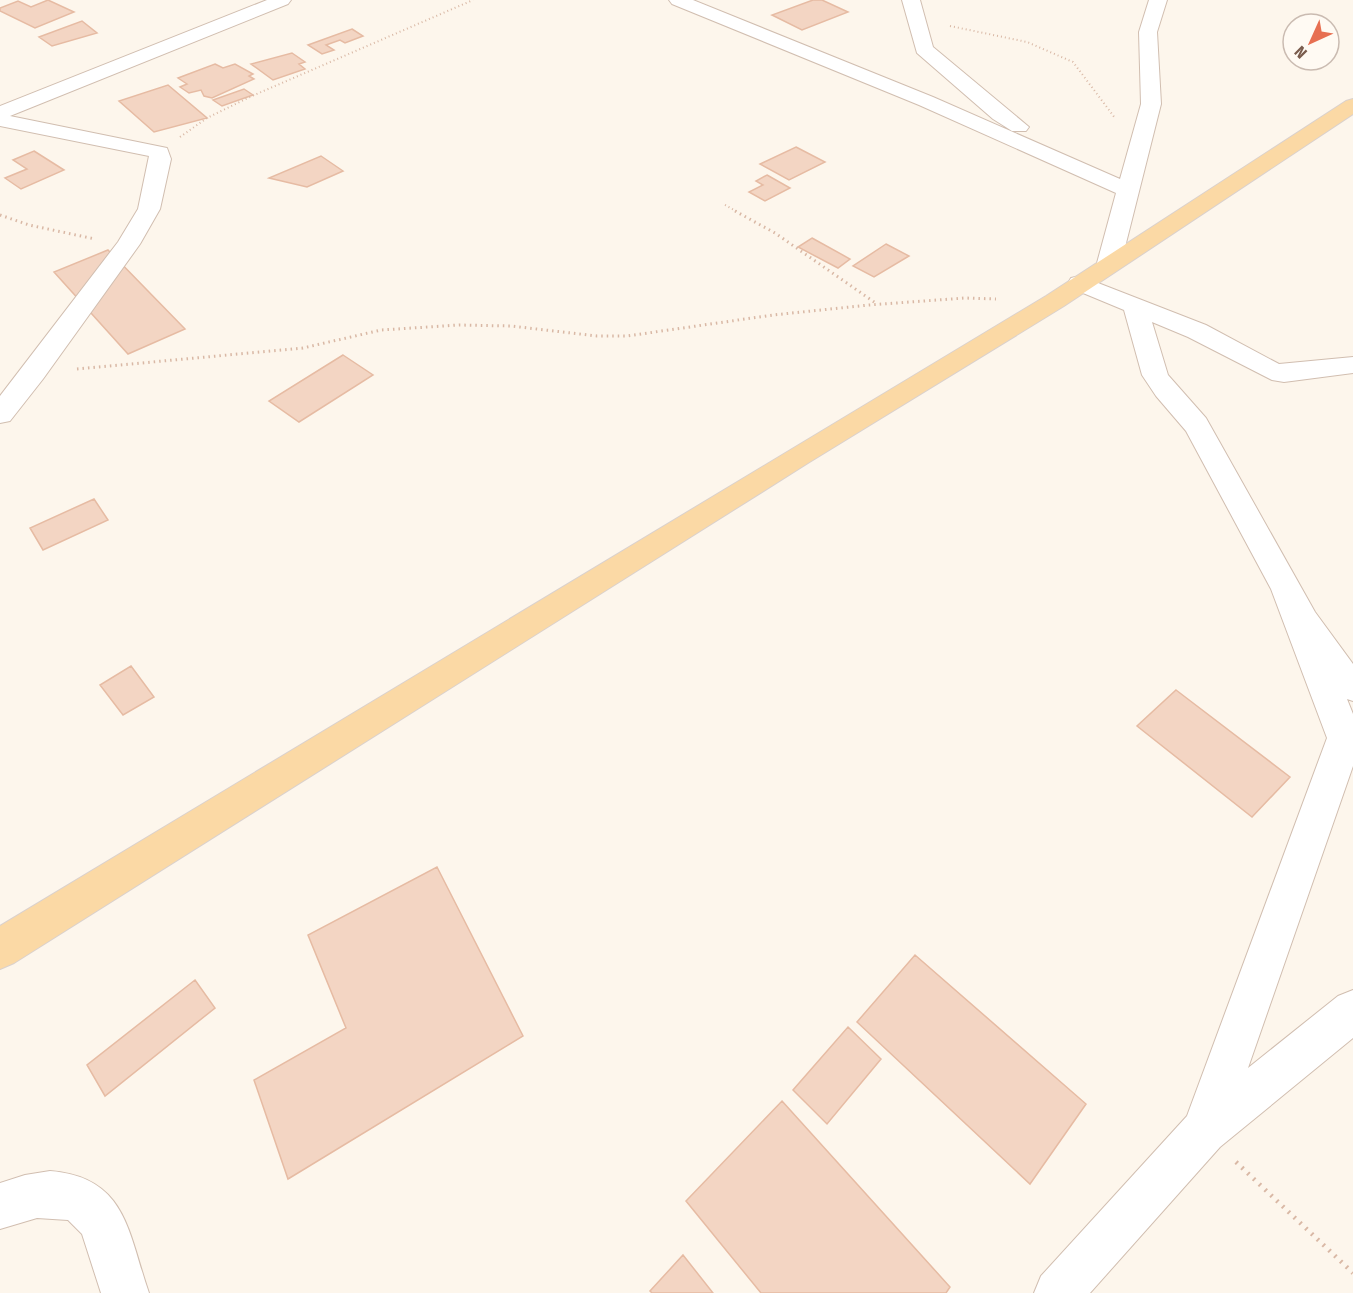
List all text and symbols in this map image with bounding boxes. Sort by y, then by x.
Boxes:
north arrow [1281,12,1341,72]
text: N [1291,42,1311,62]

